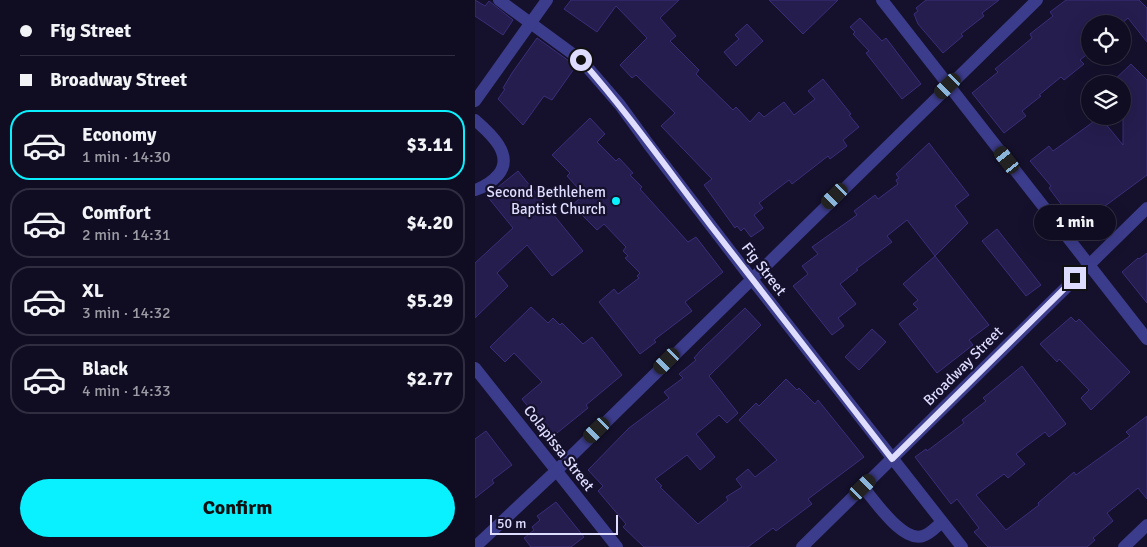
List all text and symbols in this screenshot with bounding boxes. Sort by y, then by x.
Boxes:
map controls [1081,15,1131,125]
button: locate [1081,15,1131,65]
text: Fig Street [50,19,131,43]
route start [570,49,592,71]
text: Broadway Street [50,68,187,92]
car [932,70,964,102]
button: layers [1081,75,1131,125]
icon: car [22,123,67,168]
text: Economy [82,123,156,147]
text: $3.11 [407,133,453,157]
car [991,144,1022,176]
text: 1 min · 14:30 [82,147,171,167]
car [819,180,851,212]
place label: Second Bethlehem Baptist Church [487,183,606,218]
marker: Second Bethlehem Baptist Church [610,195,622,207]
icon: car [22,201,67,246]
text: Comfort [82,201,151,225]
callout: 1 min [1034,206,1116,240]
text: $4.20 [407,211,453,235]
text: 1 min [1056,212,1094,232]
text: 2 min · 14:31 [82,225,171,245]
street label: Fig Street [738,239,790,299]
route end [1064,267,1086,289]
icon: car [22,279,67,324]
text: XL [82,279,104,303]
text: $5.29 [407,289,453,313]
text: 3 min · 14:32 [82,303,171,323]
street label: Broadway Street [920,323,1006,409]
car [651,345,682,377]
icon: car [22,357,67,402]
text: Black [82,357,128,381]
text: $2.77 [407,367,453,391]
text: 4 min · 14:33 [82,381,171,401]
street label: Colapissa Street [520,402,598,494]
car [580,414,613,446]
car [847,471,879,503]
button: Confirm [20,479,455,537]
scale bar [490,512,617,535]
text: 50 m [497,515,526,532]

